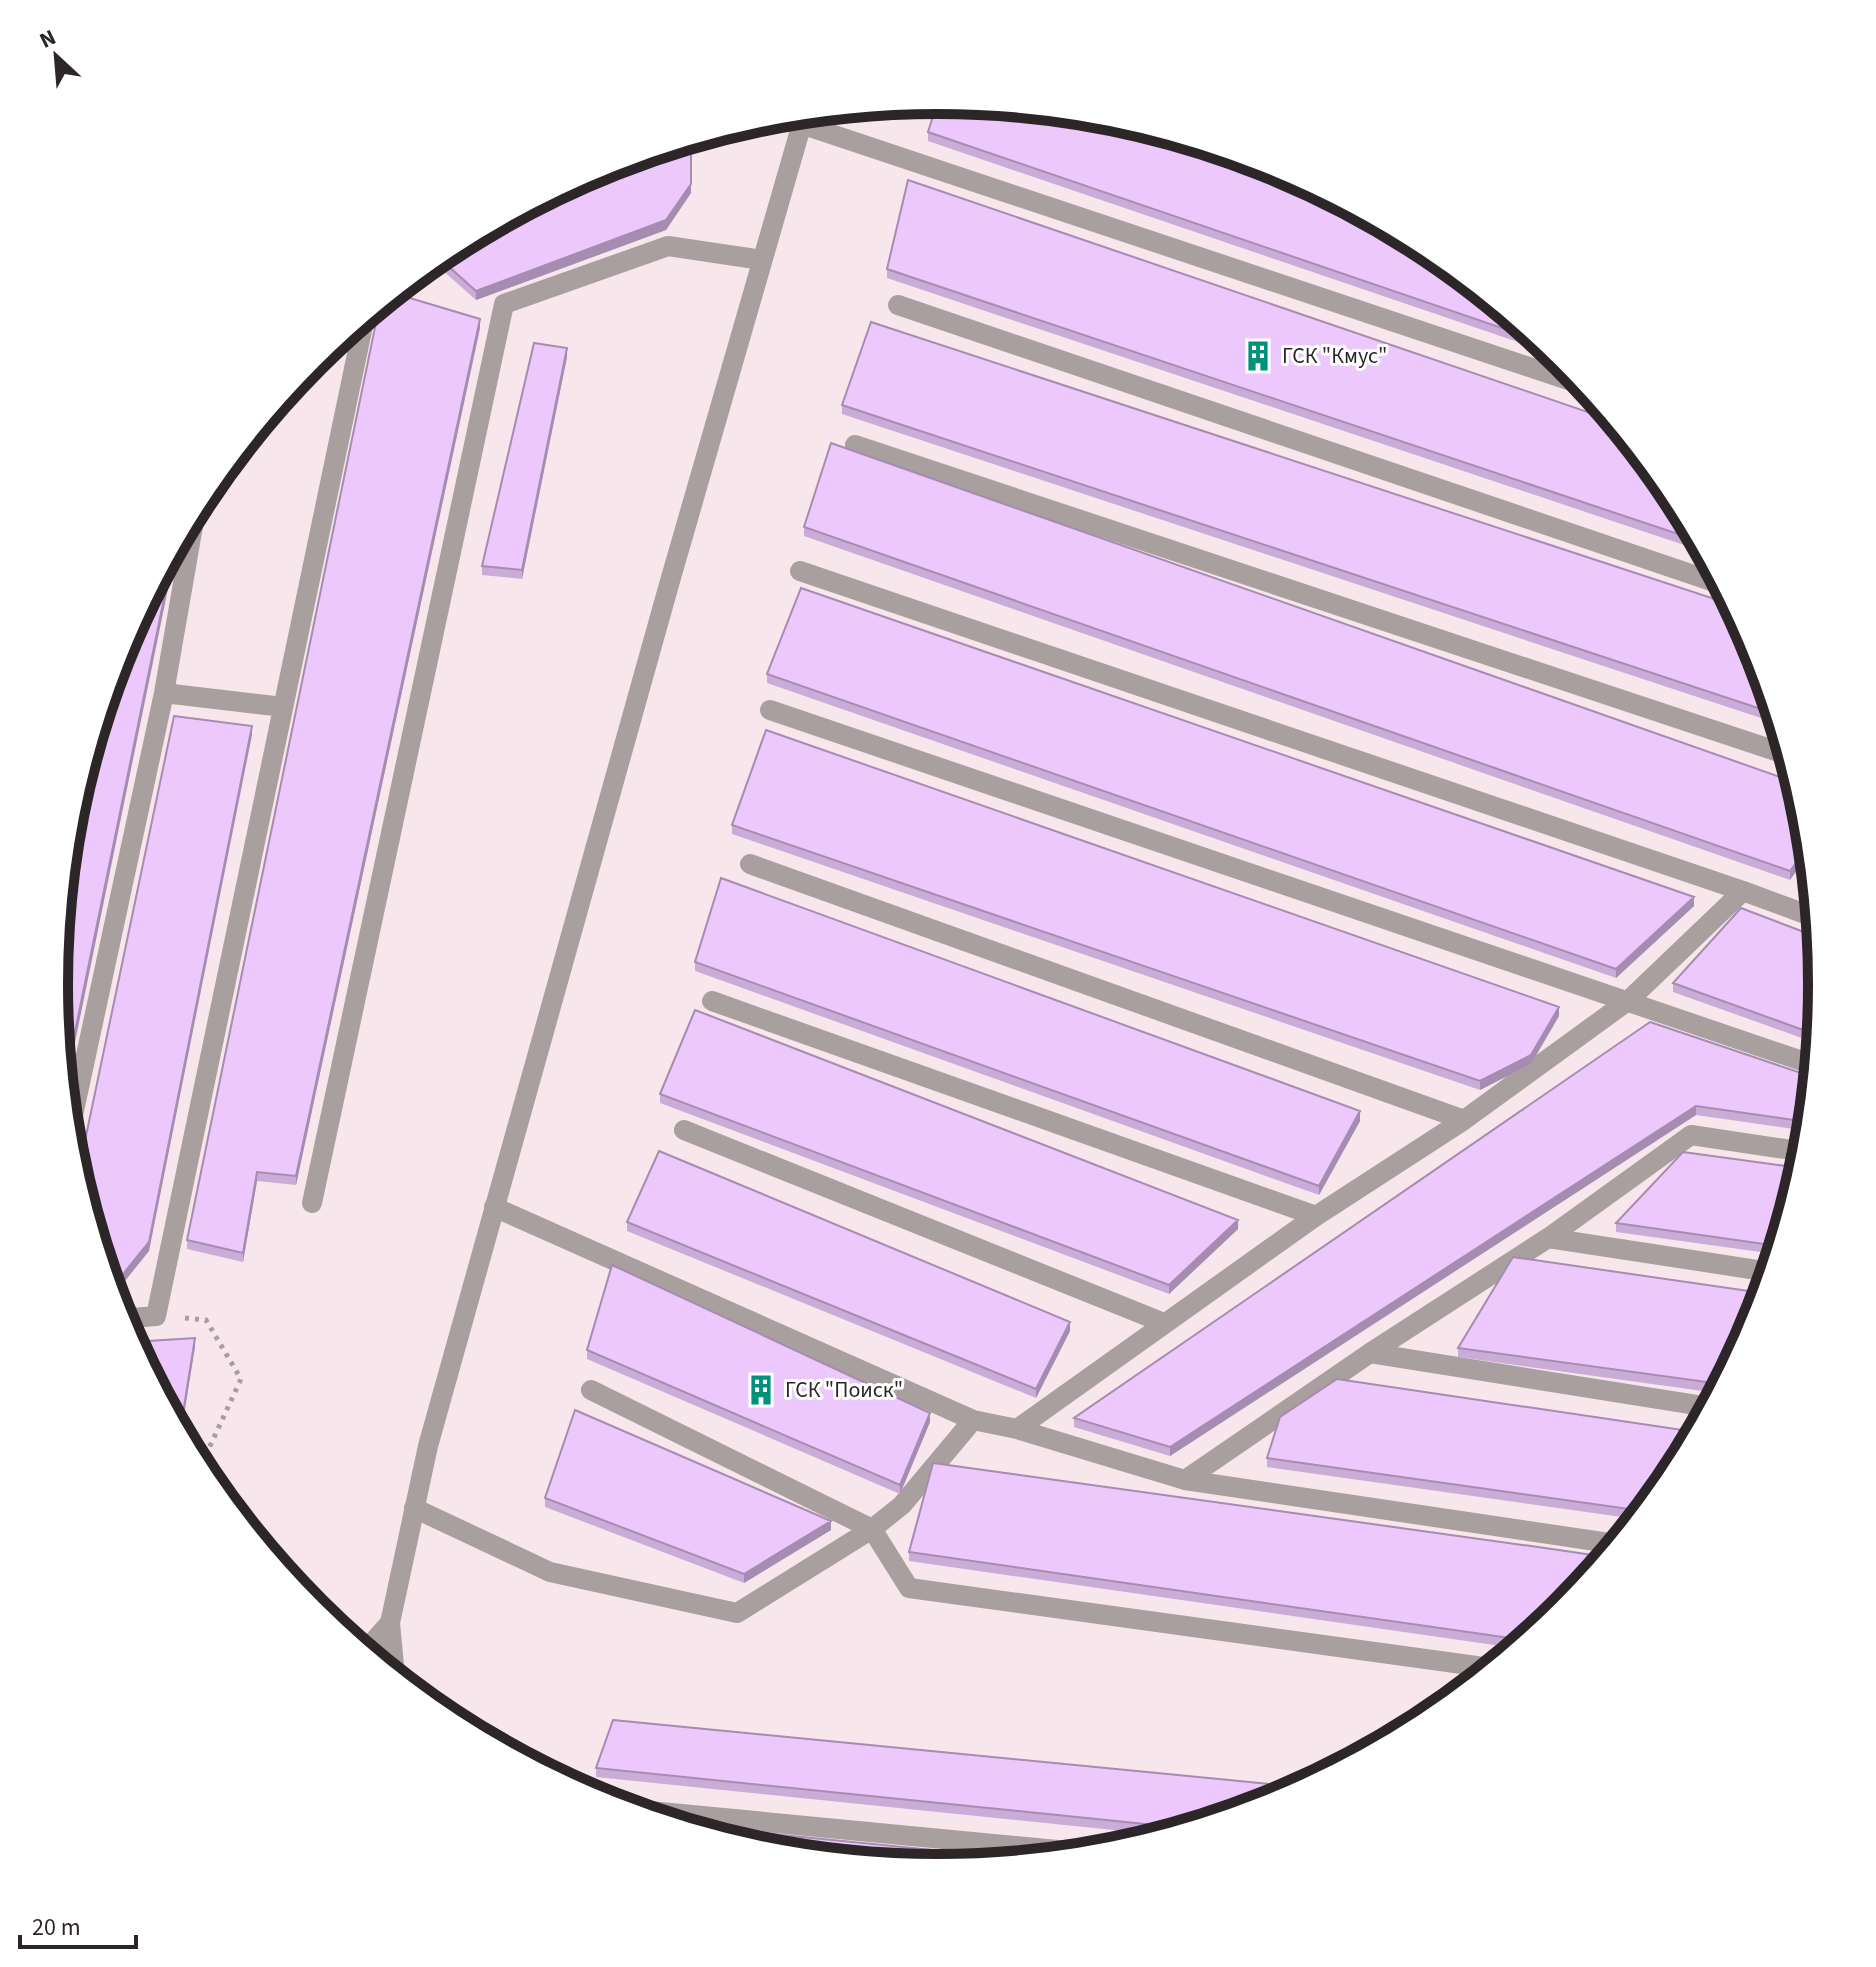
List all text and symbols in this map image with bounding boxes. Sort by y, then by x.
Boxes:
north arrow [16,16,96,96]
text: N [34,21,61,57]
building icon: ГСК "Кмус" [1241,339,1275,373]
place label: ГСК "Кмус" [1282,340,1388,372]
building icon: ГСК "Поиск" [744,1373,778,1407]
place label: ГСК "Поиск" [785,1374,903,1406]
scale bar [20,1899,136,1949]
text: 20 m [32,1910,81,1945]

